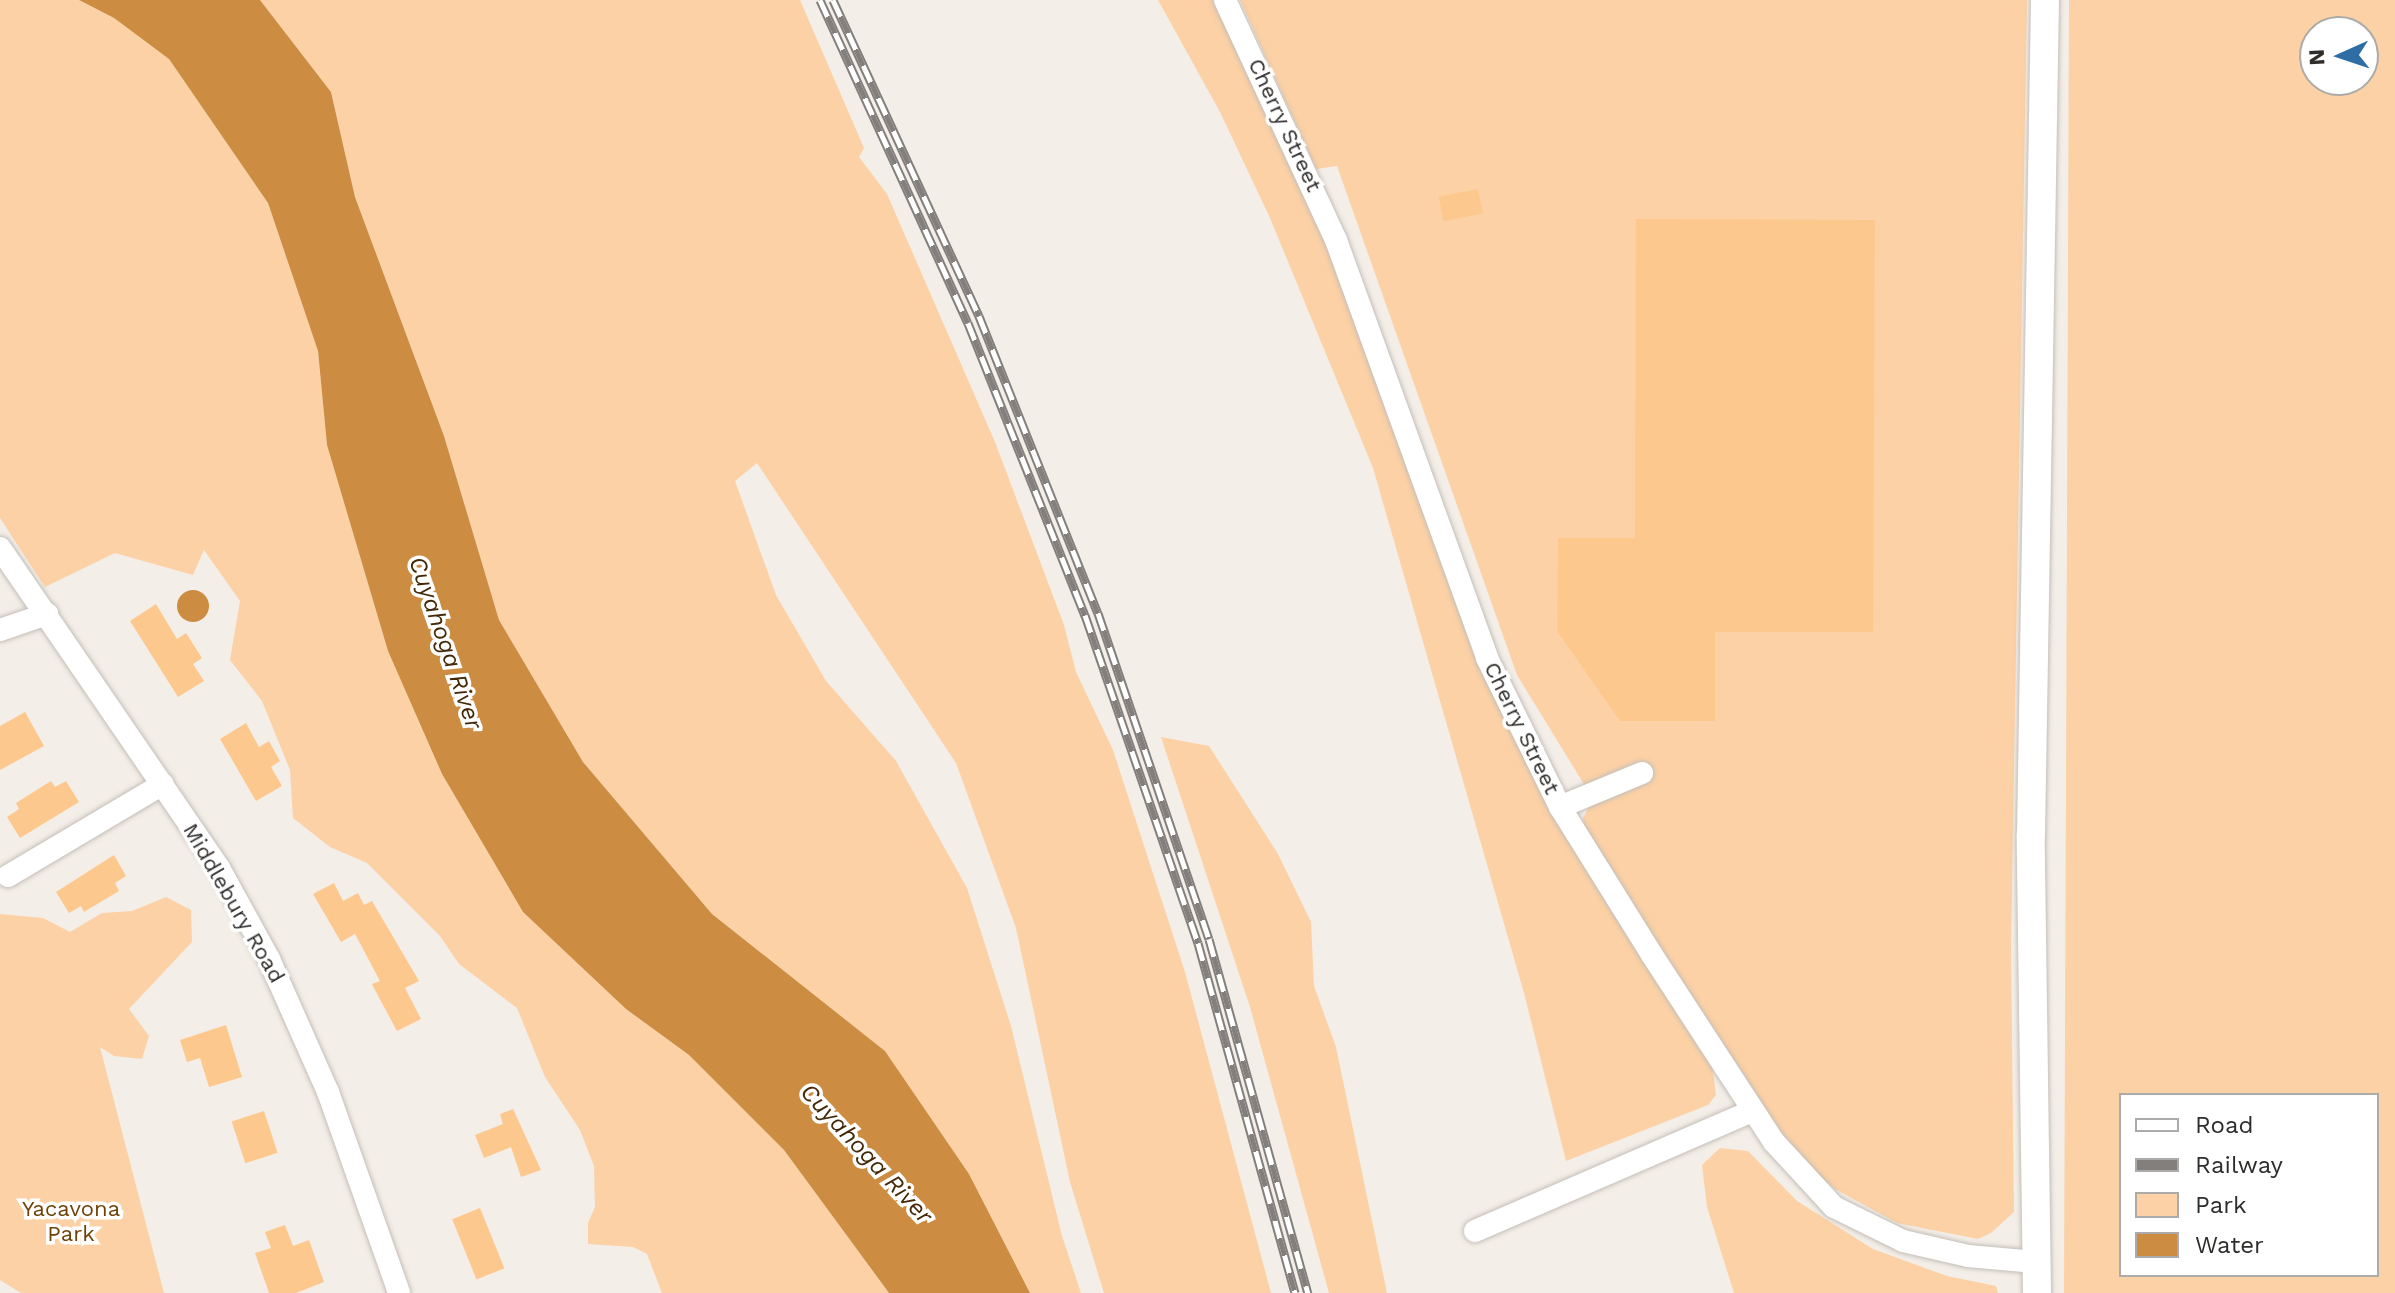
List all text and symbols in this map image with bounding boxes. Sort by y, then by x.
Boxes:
north arrow [2299,16,2379,96]
text: N [2304,48,2329,66]
street label: Cherry Street [1243,54,1327,196]
water label: Cuyahoga River [402,553,488,733]
street label: Cherry Street [1478,657,1566,799]
street label: Middlebury Road [177,818,291,988]
water label: Cuyahoga River [794,1078,938,1230]
legend [2119,1093,2379,1277]
text: Road [2195,1111,2254,1139]
text: Railway [2195,1151,2283,1179]
text: Park [2195,1191,2247,1219]
park label: Yacavona Park [22,1195,120,1246]
text: Water [2195,1231,2264,1259]

